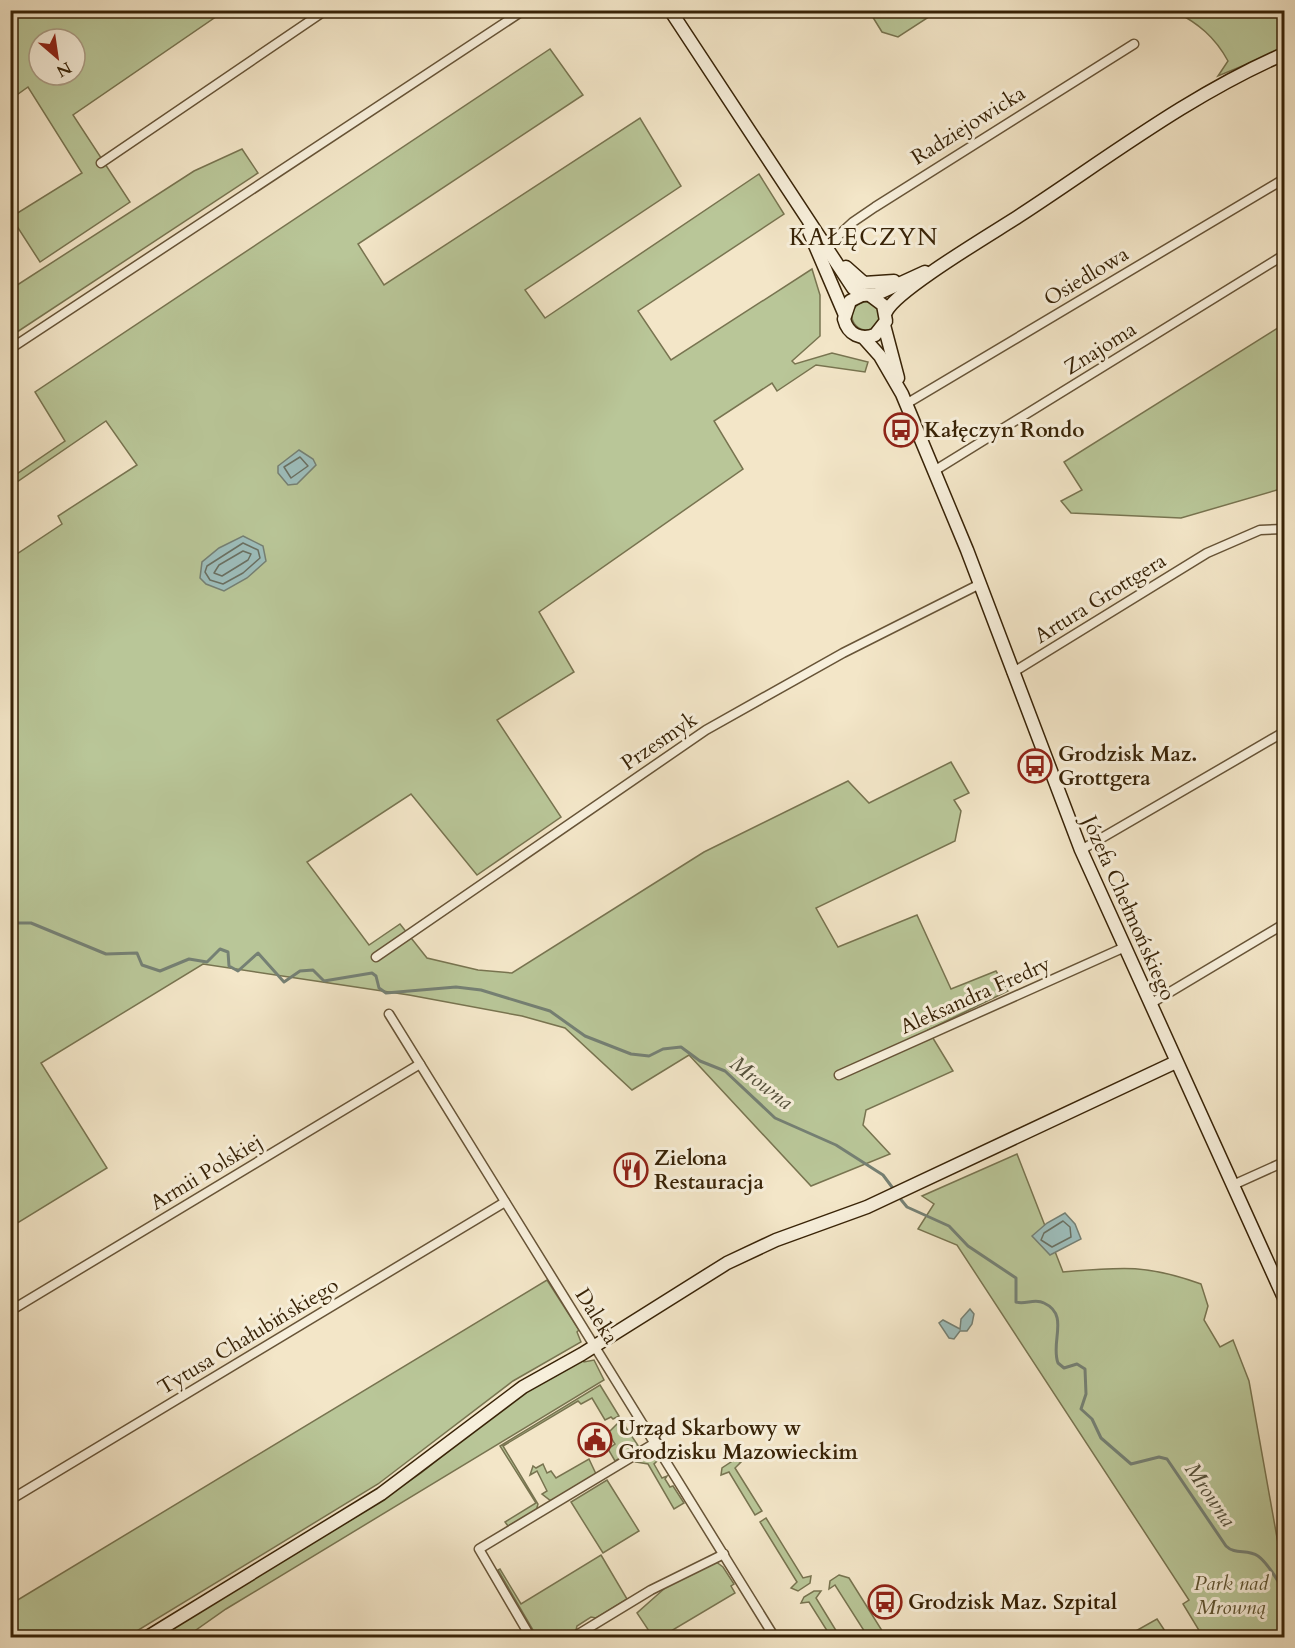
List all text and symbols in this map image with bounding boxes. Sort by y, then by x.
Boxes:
north arrow [27,27,87,87]
text: N [52,56,75,82]
street label: Radziejowicka [906,79,1031,172]
district label: KAŁĘCZYN [789,221,939,254]
street label: Osiedlowa [1038,240,1134,313]
street label: Znajoma [1059,315,1142,382]
bus stop icon: Kałęczyn Rondo [883,412,919,448]
place label: Kałęczyn Rondo [924,416,1085,445]
street label: Artura Grottgera [1029,546,1172,650]
street label: Przesmyk [615,705,704,778]
place label: Grodzisk Maz. Grottgera [1058,740,1197,793]
bus stop icon: Grodzisk Maz. Grottgera [1017,748,1053,784]
street label: Józefa Chełmońskiego [1074,809,1182,1005]
street label: Aleksandra Fredry [895,949,1055,1042]
water label: Mrowna [724,1049,799,1117]
street label: Armii Polskiej [145,1127,268,1217]
place label: Zielona Restauracja [654,1144,764,1197]
restaurant icon: Zielona Restauracja [613,1152,649,1188]
street label: Tytusa Chałubińskiego [152,1271,344,1402]
street label: Daleka [568,1283,625,1350]
place label: Urząd Skarbowy w Grodzisku Mazowieckim [618,1414,859,1467]
public building icon: Urząd Skarbowy w Grodzisku Mazowieckim [577,1422,613,1458]
water label: Mrowna [1177,1456,1243,1533]
park label: Park nad Mrowną [1194,1569,1269,1622]
bus stop icon: Grodzisk Maz. Szpital [867,1584,903,1620]
place label: Grodzisk Maz. Szpital [908,1588,1117,1617]

